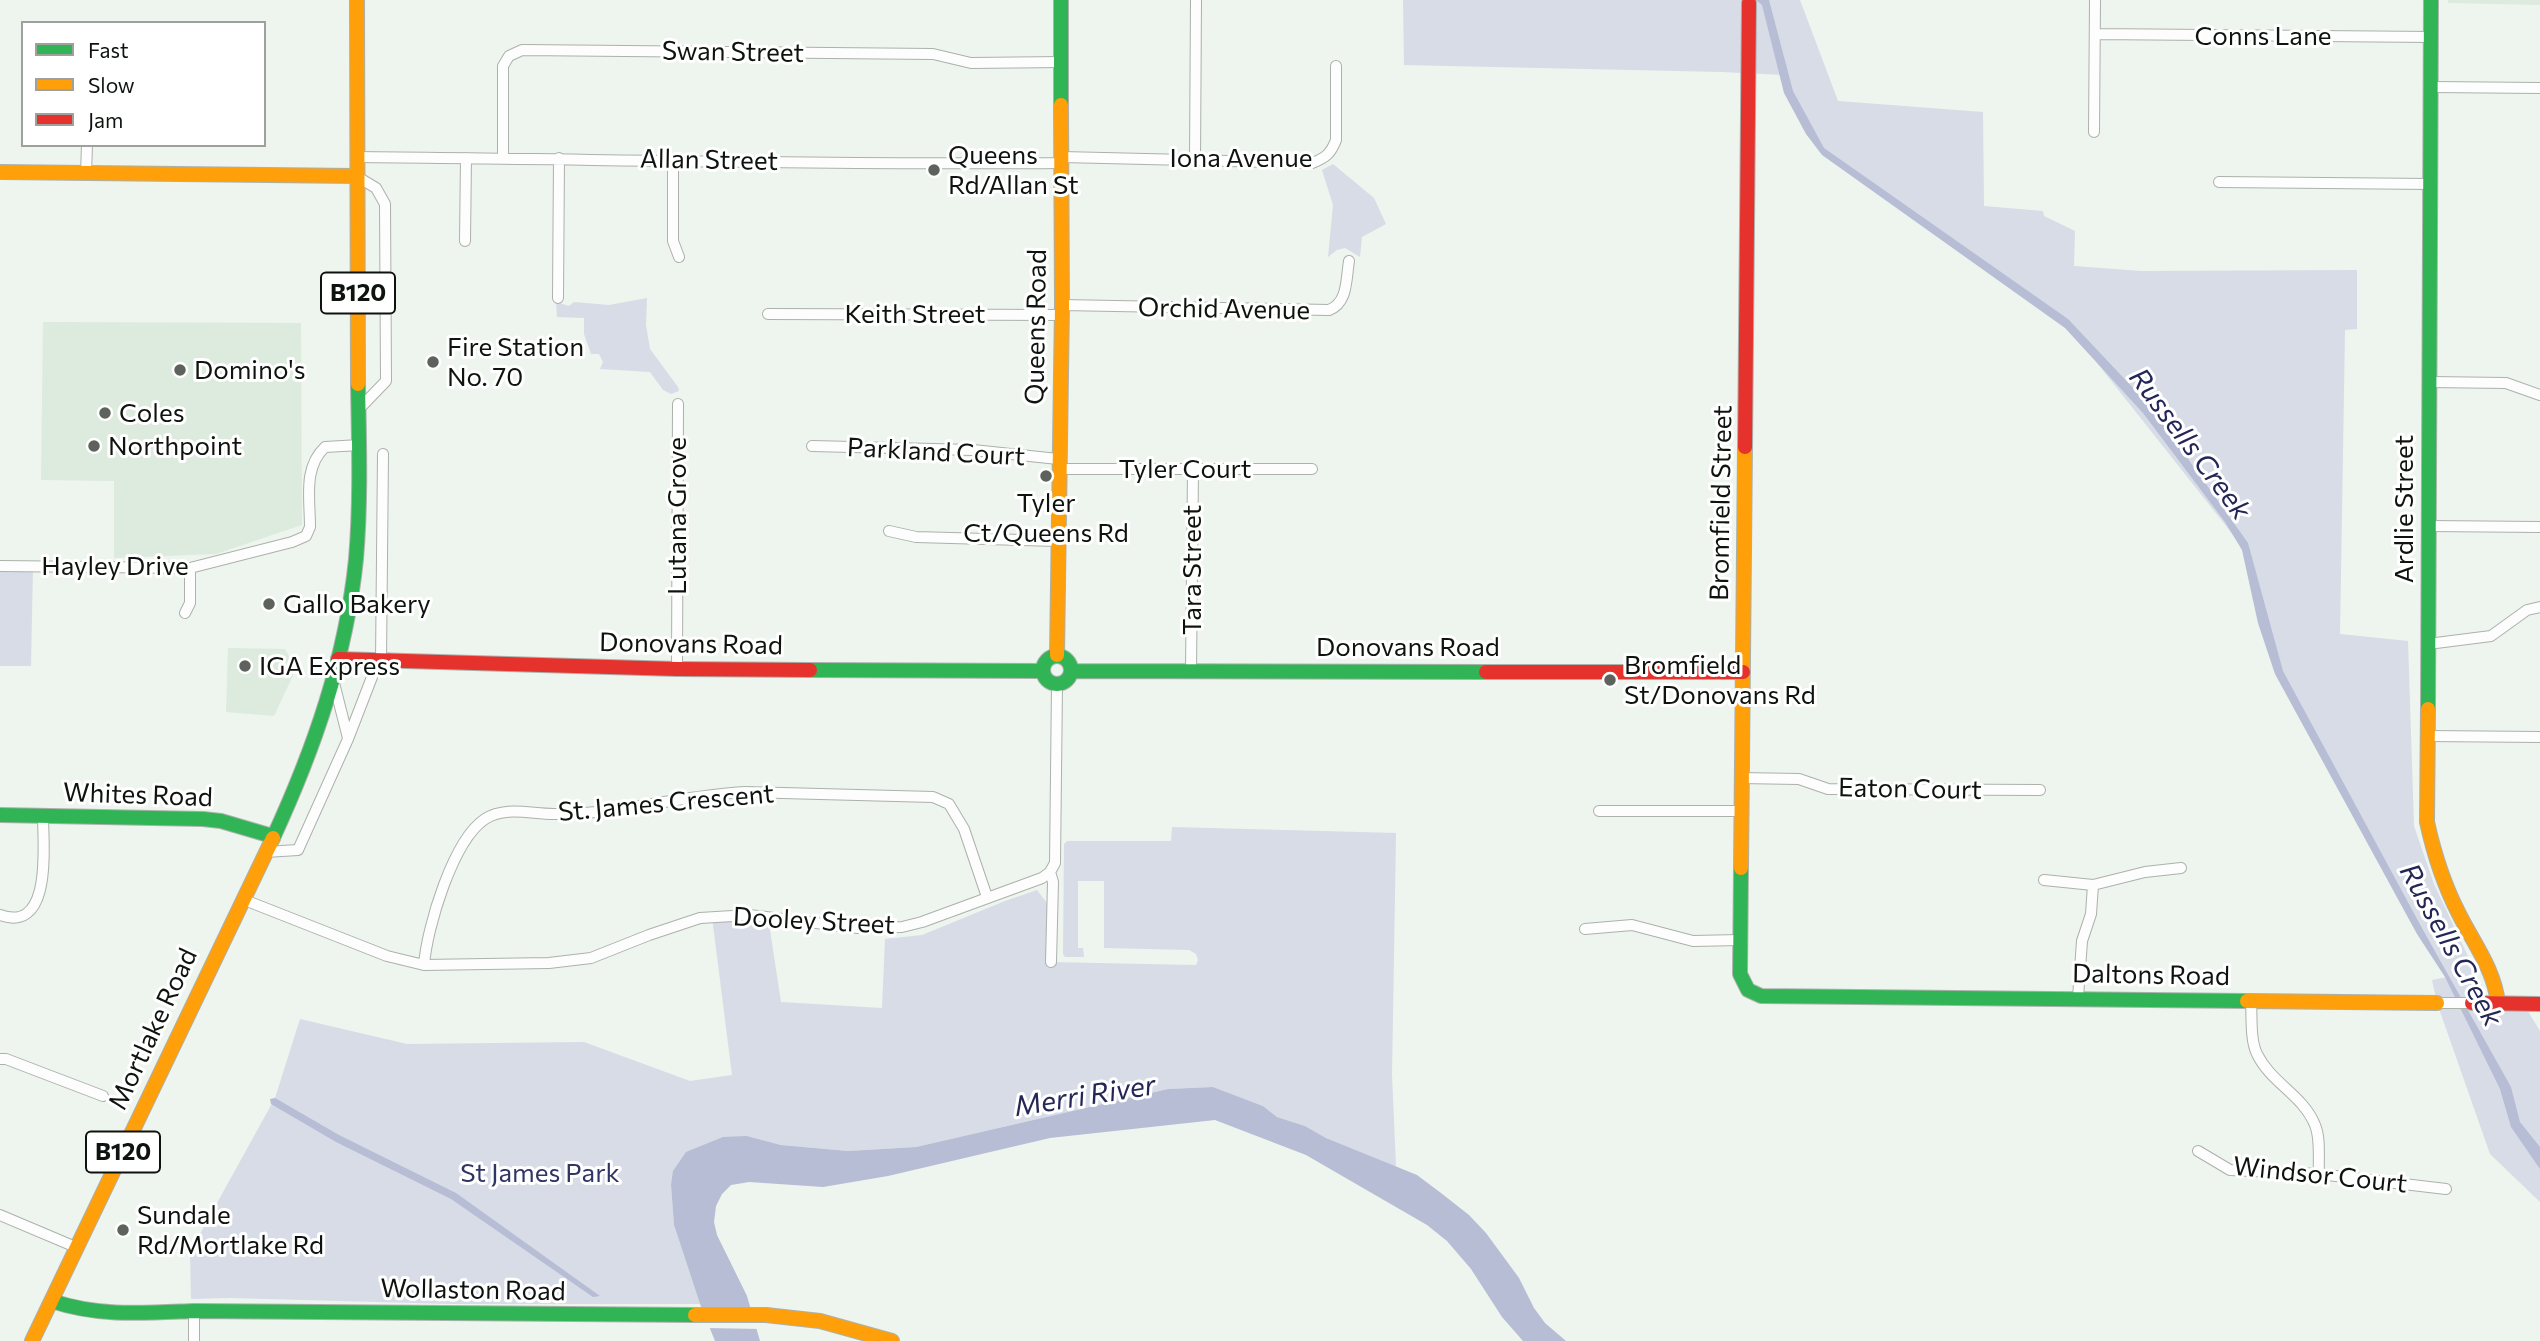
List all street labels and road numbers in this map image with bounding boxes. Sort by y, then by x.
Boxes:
street label: Conns Lane [2194,20,2332,52]
street label: Swan Street [662,35,804,69]
street label: Iona Avenue [1170,142,1312,174]
street label: Allan Street [640,143,778,177]
street label: Queens Road [1019,249,1053,405]
road number: B120 [321,272,395,314]
street label: Orchid Avenue [1138,292,1310,326]
street label: Keith Street [845,298,985,330]
street label: Bromfield Street [1704,405,1738,601]
street label: Parkland Court [846,432,1026,472]
street label: Ardlie Street [2388,435,2420,583]
street label: Lutana Grove [661,437,693,595]
street label: Tyler Court [1118,453,1252,485]
street label: Tara Street [1176,505,1208,635]
street label: Hayley Drive [41,550,189,582]
street label: Donovans Road [599,627,783,661]
street label: Donovans Road [1316,631,1500,663]
street label: Eaton Court [1838,772,1982,806]
street label: Whites Road [63,777,213,813]
street label: St. James Crescent [557,778,775,828]
street label: Dooley Street [732,901,896,941]
street label: Mortlake Road [102,943,204,1115]
street label: Daltons Road [2072,958,2230,992]
road number: B120 [86,1132,160,1172]
street label: Windsor Court [2231,1150,2409,1200]
street label: Wollaston Road [380,1273,566,1307]

